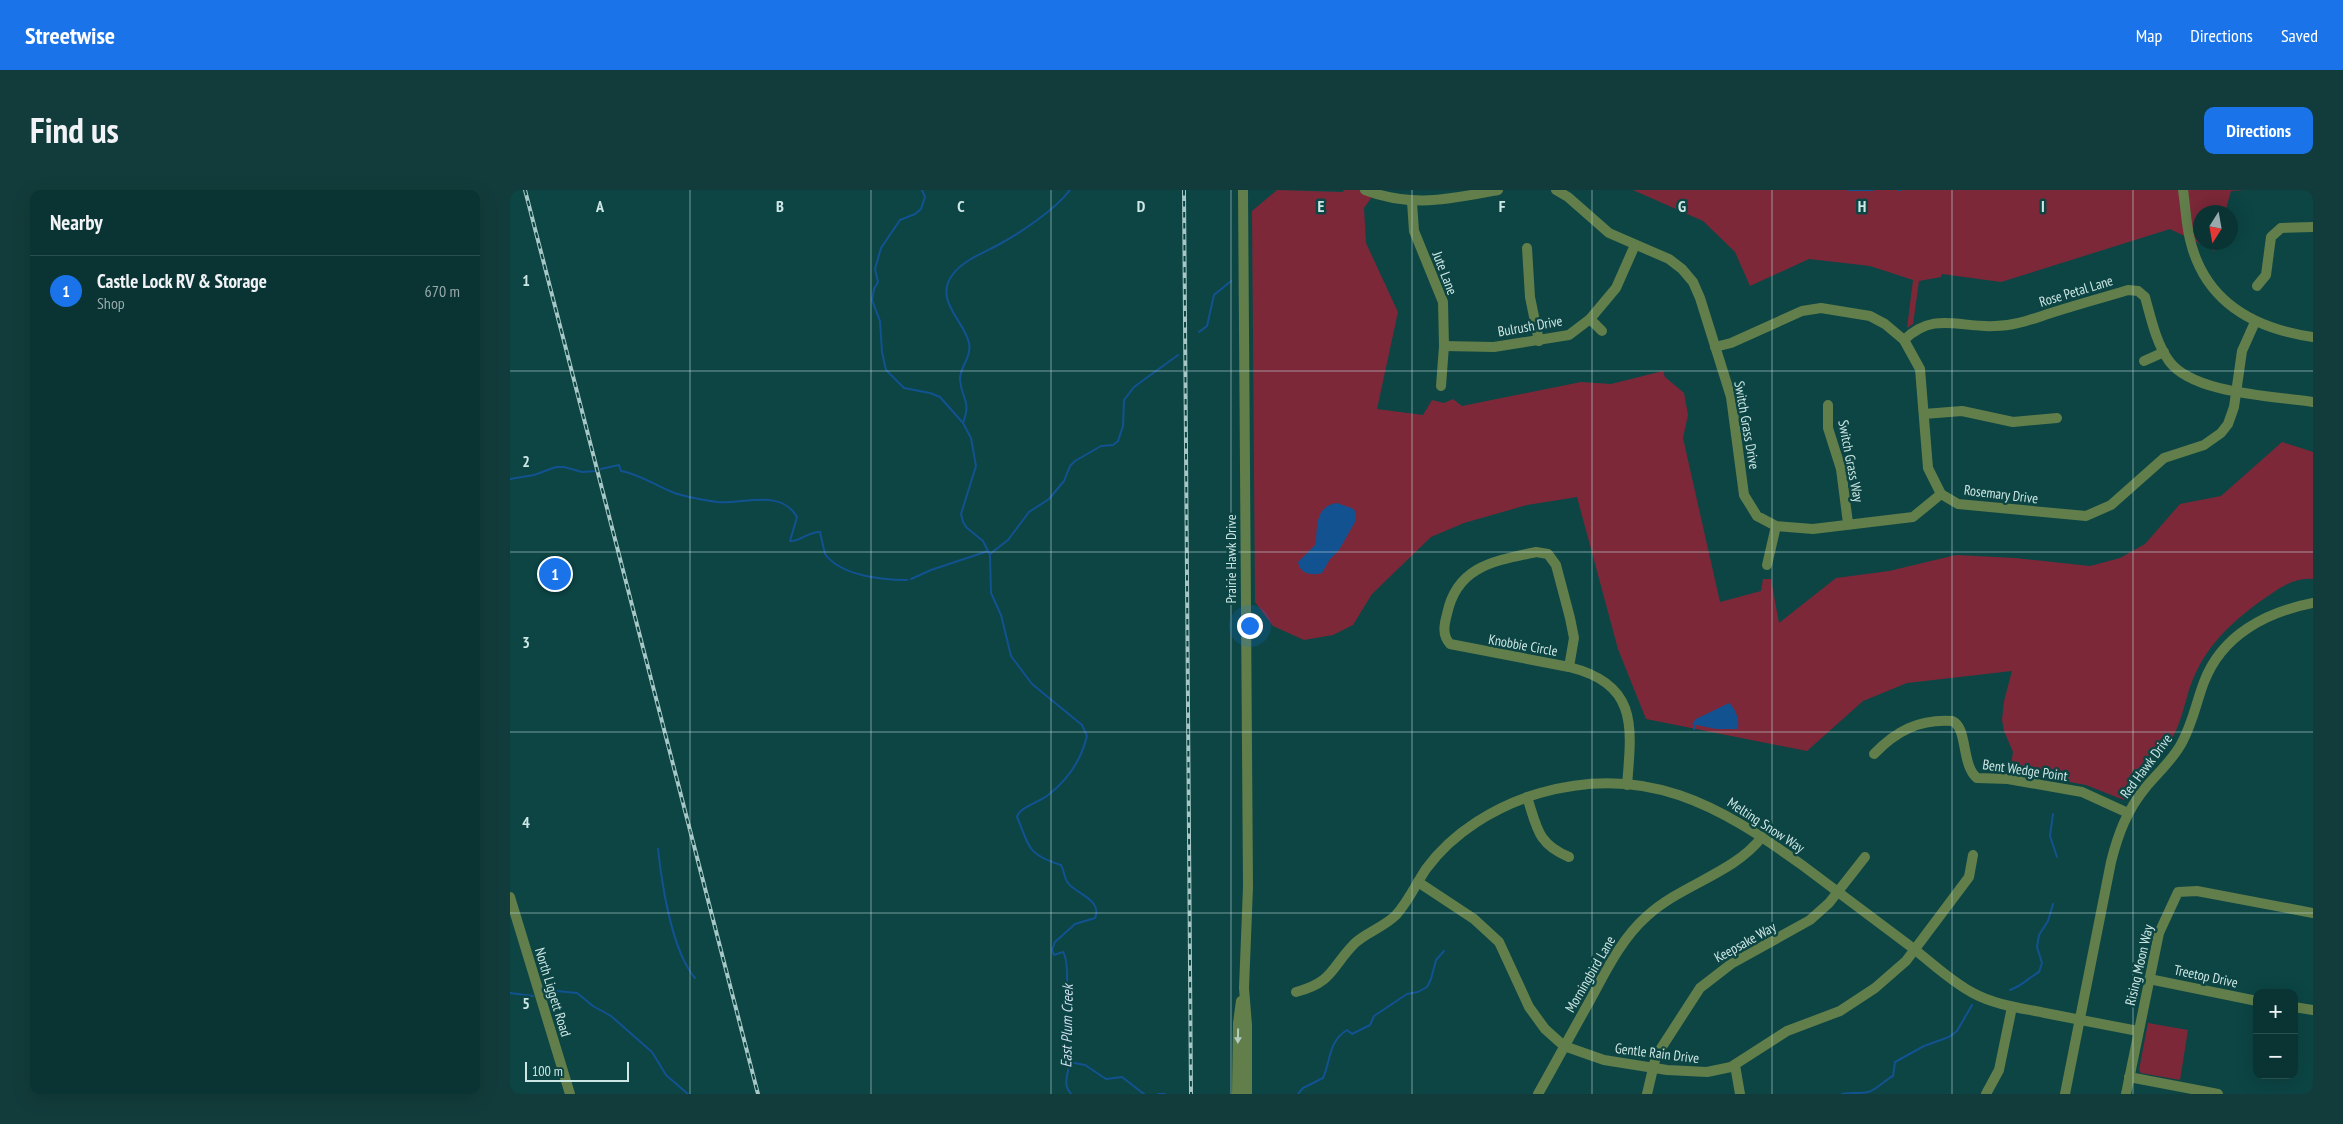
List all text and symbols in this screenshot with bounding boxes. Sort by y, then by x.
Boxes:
text: Streetwise [25,20,115,51]
text: Map [2136,24,2162,47]
text: Directions [2190,24,2253,47]
text: Saved [2281,24,2318,47]
text: Find us [30,107,119,153]
button: Directions [2204,107,2313,154]
text: A [595,196,605,216]
text: B [776,196,784,216]
text: C [957,196,965,216]
text: D [1137,196,1146,216]
text: E [1318,196,1325,216]
text: F [1499,196,1506,216]
text: G [1678,196,1686,216]
text: H [1858,196,1866,216]
text: I [2041,196,2045,216]
north arrow [2193,205,2238,250]
text: Nearby [50,209,103,236]
street label: Jute Lane [1428,248,1462,297]
text: Castle Lock RV & Storage [97,269,267,293]
text: 1 [522,270,530,290]
street label: Rose Petal Lane [2037,271,2115,311]
text: 1 [62,281,70,301]
text: 670 m [425,281,460,301]
text: Shop [97,293,125,313]
street label: Bulrush Drive [1496,311,1564,341]
street label: Switch Grass Drive [1730,379,1764,471]
street label: Switch Grass Way [1834,418,1868,504]
text: 2 [522,451,530,471]
street label: Rosemary Drive [1963,481,2039,508]
street label: Prairie Hawk Drive [1222,514,1240,603]
pin: 1 [539,555,571,593]
your location [1237,613,1263,639]
street label: Knobbie Circle [1487,630,1559,660]
text: 3 [522,632,530,652]
street label: Red Hawk Drive [2116,730,2176,802]
street label: Bent Wedge Point [1981,755,2069,785]
street label: Melting Snow Way [1724,793,1809,857]
text: 4 [522,812,530,832]
street label: Keepsake Way [1711,917,1780,966]
street label: Rising Moon Way [2121,922,2157,1007]
street label: Morningbird Lane [1561,932,1619,1015]
street label: North Liggett Road [531,945,575,1039]
street label: Treetop Drive [2173,960,2240,992]
water label: East Plum Creek [1056,982,1077,1068]
map controls [2253,989,2298,1079]
button: + [2253,989,2298,1034]
text: 5 [522,993,530,1013]
one-way arrow [1234,1028,1242,1044]
button: − [2253,1034,2298,1079]
street label: Gentle Rain Drive [1614,1039,1700,1067]
scale bar [525,1059,629,1082]
text: 100 m [532,1062,563,1080]

